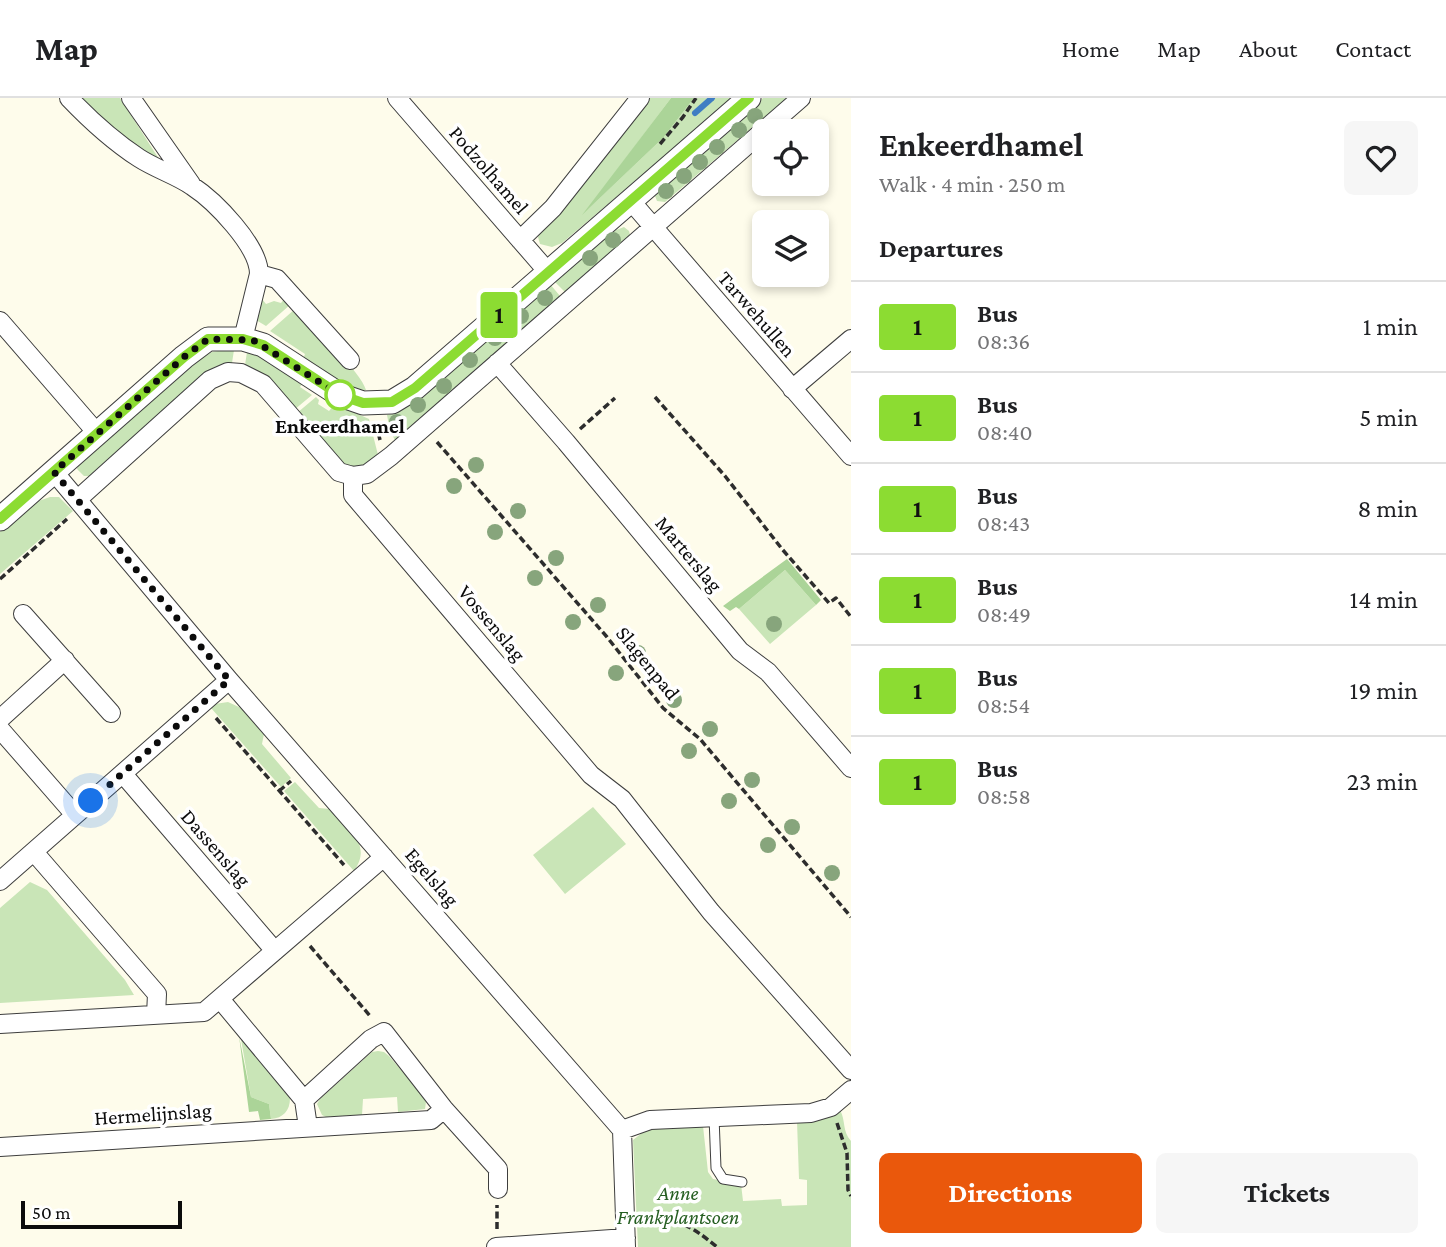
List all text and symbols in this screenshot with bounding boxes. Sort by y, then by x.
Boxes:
text: Map [35,30,98,67]
text: Home [1062,35,1119,62]
text: Map [1157,35,1201,62]
text: About [1239,35,1297,62]
text: Contact [1335,35,1411,62]
map controls [752,119,829,287]
button: locate [752,119,829,196]
street label: Podzolhamel [444,121,534,219]
button: heart [1344,121,1418,195]
text: Enkeerdhamel [879,126,1083,163]
text: Walk · 4 min · 250 m [879,171,1066,197]
button: layers [752,210,829,287]
text: Departures [879,234,1003,263]
street label: Tarwehullen [713,266,801,362]
line badge: 1 [476,292,522,338]
text: Bus [977,299,1018,328]
text: 1 [495,301,503,328]
text: 1 min [1363,312,1418,341]
text: 1 [913,313,922,340]
text: 08:36 [977,328,1030,354]
marker: Enkeerdhamel [325,380,355,410]
text: Bus [977,390,1018,419]
text: 5 min [1359,403,1418,432]
text: 1 [913,404,922,431]
place label: Enkeerdhamel [275,414,405,438]
text: 08:40 [977,419,1032,445]
text: Bus [977,481,1018,510]
text: 8 min [1357,494,1418,523]
text: 1 [913,495,922,522]
text: 08:43 [977,510,1030,536]
street label: Marterslag [650,511,728,597]
text: Bus [977,572,1018,601]
street label: Vossenslag [453,580,531,666]
text: 14 min [1350,585,1418,614]
text: 1 [913,586,922,613]
text: 08:49 [977,601,1031,627]
street label: Slagenpad [611,621,685,705]
text: Bus [977,663,1018,692]
text: 19 min [1350,676,1418,705]
text: 1 [913,677,922,704]
text: 08:54 [977,692,1030,718]
text: Bus [977,754,1018,783]
text: 23 min [1347,767,1418,796]
text: 1 [913,768,922,795]
your location [73,783,108,818]
text: 08:58 [977,783,1031,809]
street label: Dassenslag [176,805,256,891]
street label: Egelslag [400,843,464,911]
street label: Hermelijnslag [93,1098,213,1130]
button: Directions [879,1153,1142,1233]
button: Tickets [1156,1153,1418,1233]
park label: Anne Frankplantsoen [617,1181,739,1229]
scale bar [21,1198,182,1230]
text: 50 m [32,1202,71,1223]

